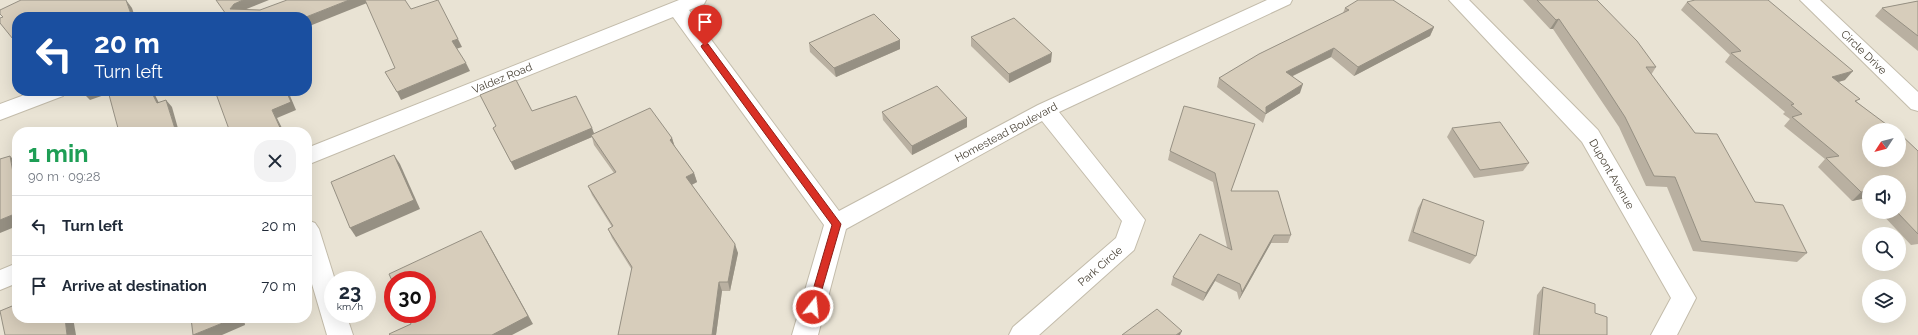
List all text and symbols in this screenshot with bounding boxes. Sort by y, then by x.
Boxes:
pin [688,5,722,46]
icon: arrive [694,11,716,33]
text: 20 m [94,27,160,60]
street label: Circle Drive [1838,27,1889,78]
icon: left [28,28,80,80]
street label: Valdez Road [470,60,534,96]
text: Turn left [94,61,163,82]
street label: Homestead Boulevard [953,100,1060,165]
north arrow [1862,123,1906,167]
map controls [1862,123,1906,323]
street label: Dupont Avenue [1586,137,1637,212]
text: 1 min [28,139,89,168]
button: close [254,140,296,182]
text: 90 m · 09:28 [28,169,100,184]
button: sound [1862,175,1906,219]
icon: left [28,215,50,237]
text: Turn left [62,217,123,235]
text: 20 m [261,217,296,235]
button: search [1862,227,1906,271]
street label: Park Circle [1076,243,1126,289]
speed limit sign: 30 [384,271,436,323]
icon: arrive [28,275,50,297]
text: Arrive at destination [62,277,207,295]
text: 70 m [261,277,296,295]
button: layers [1862,279,1906,323]
text: 23 [339,280,361,304]
position arrow [792,286,834,328]
text: km/h [337,301,363,312]

